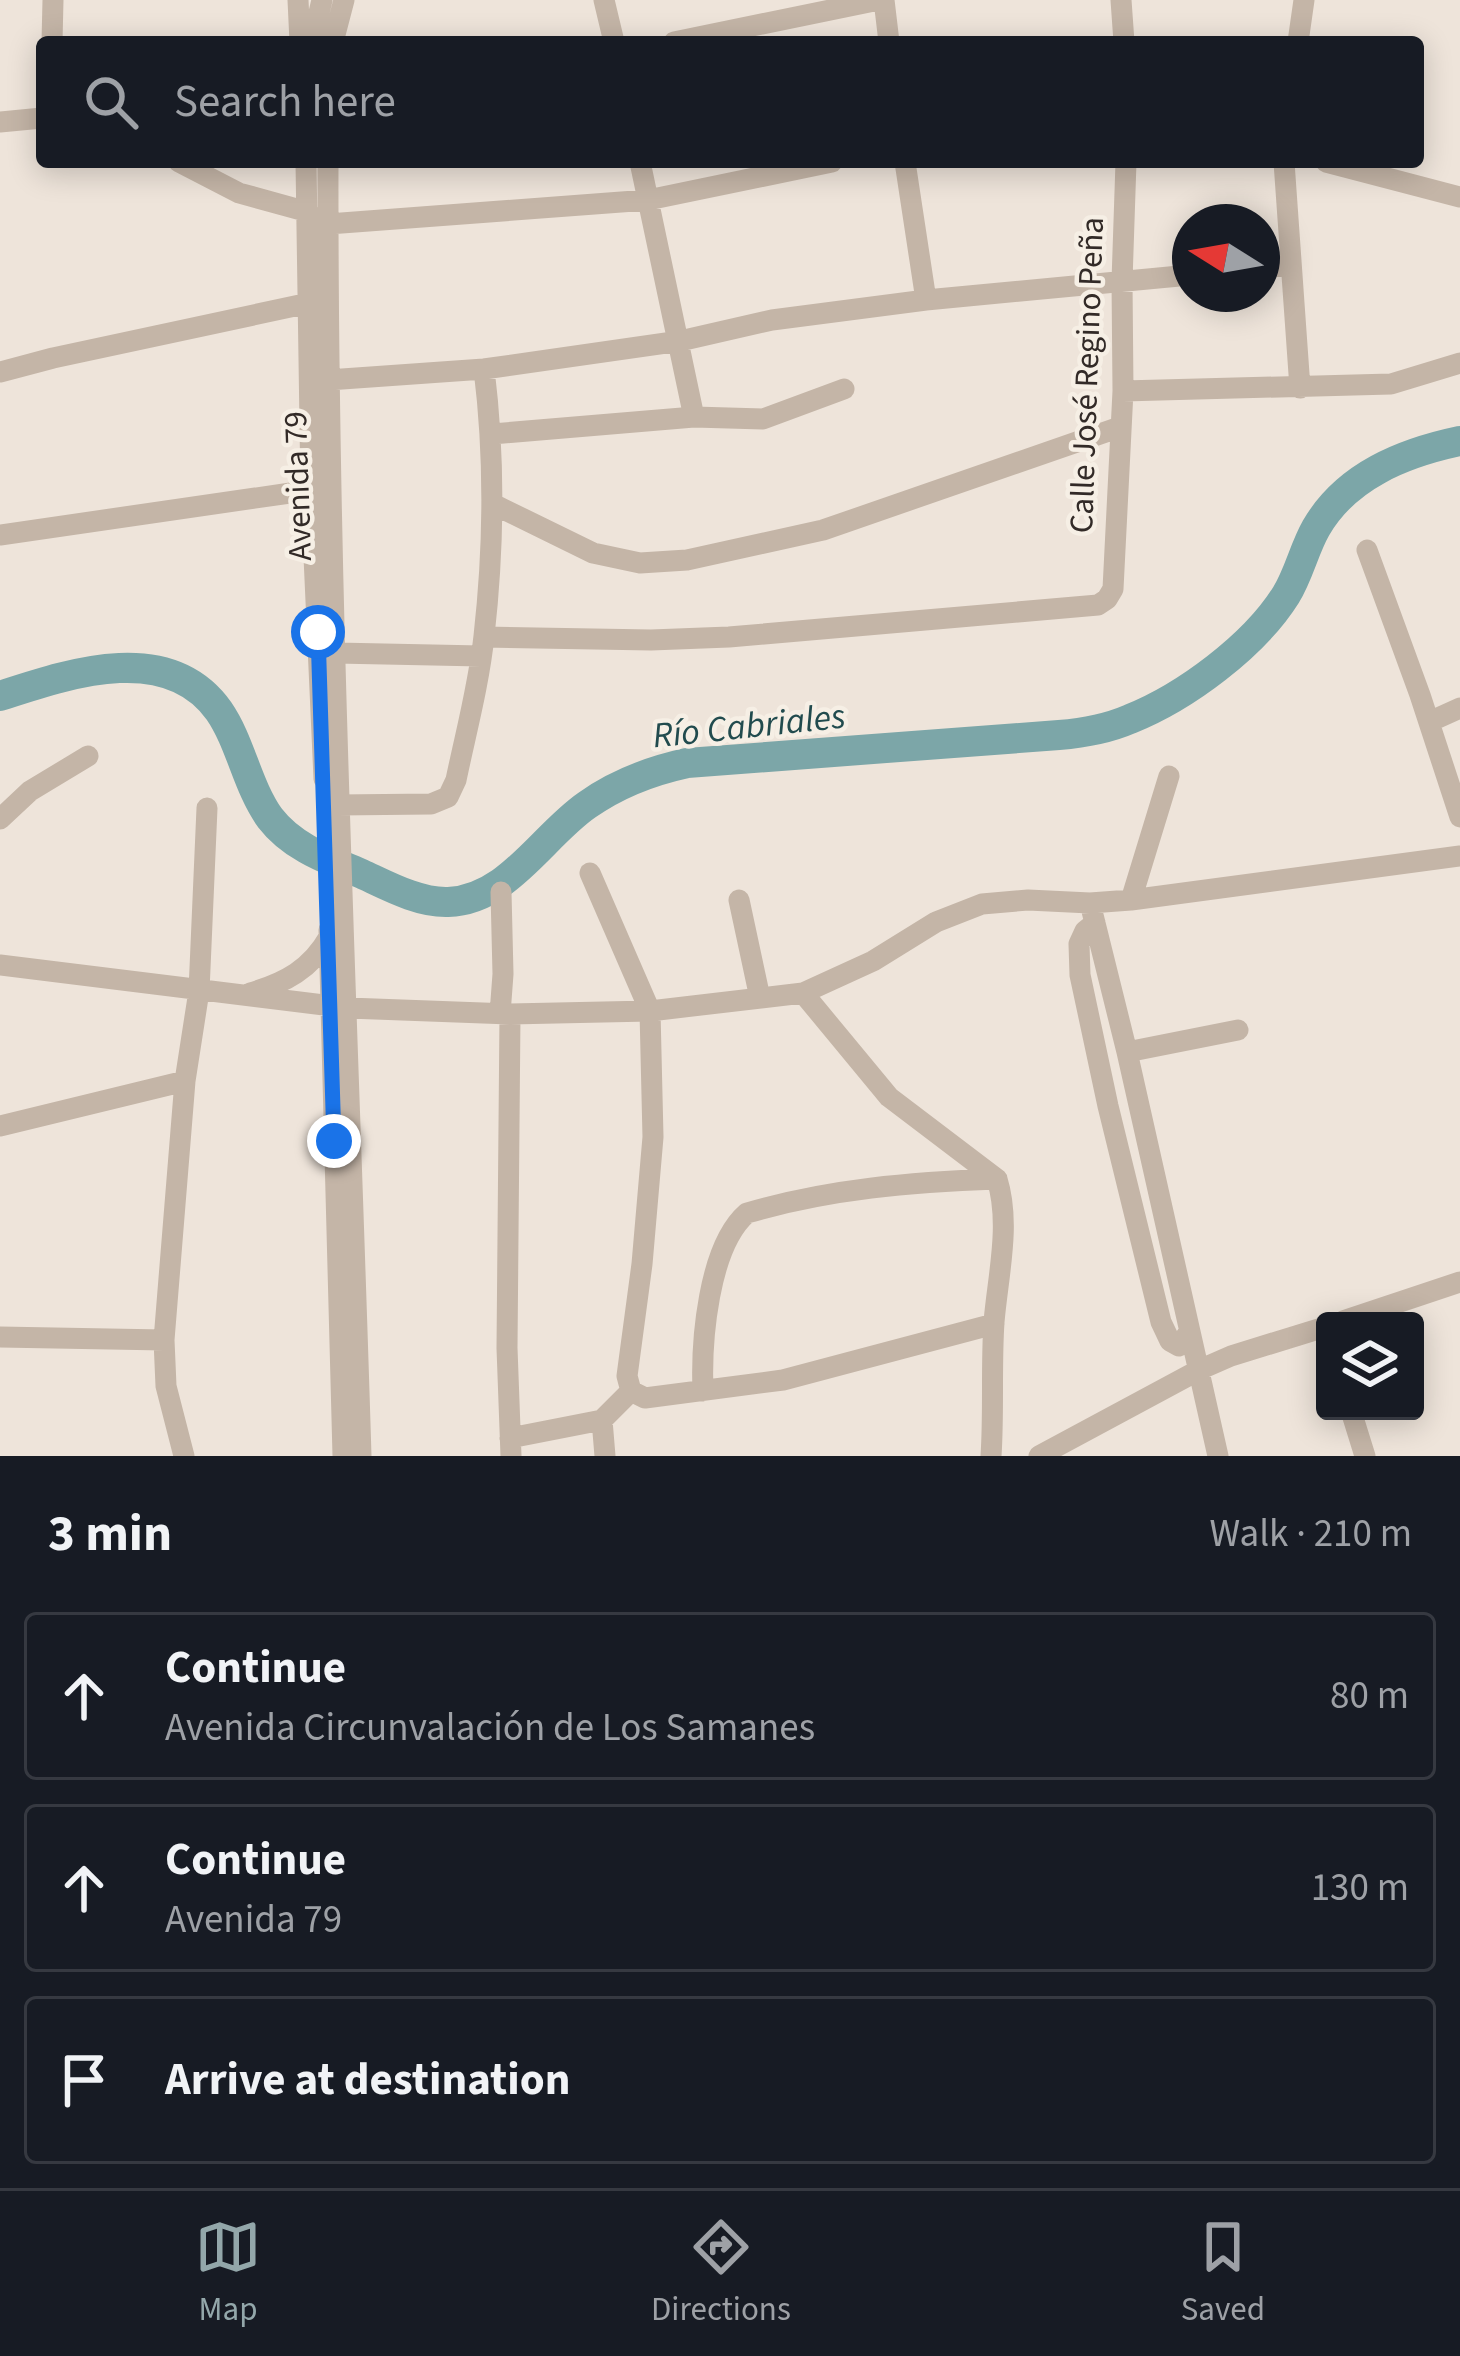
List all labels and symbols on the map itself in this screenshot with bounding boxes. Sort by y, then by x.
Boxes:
north arrow [1172,204,1280,312]
street label: Calle José Regino Peña [1058,216,1116,534]
street label: Avenida 79 [272,410,324,562]
route start [291,605,345,659]
water label: Río Cabriales [650,691,848,761]
route end [307,1114,361,1168]

